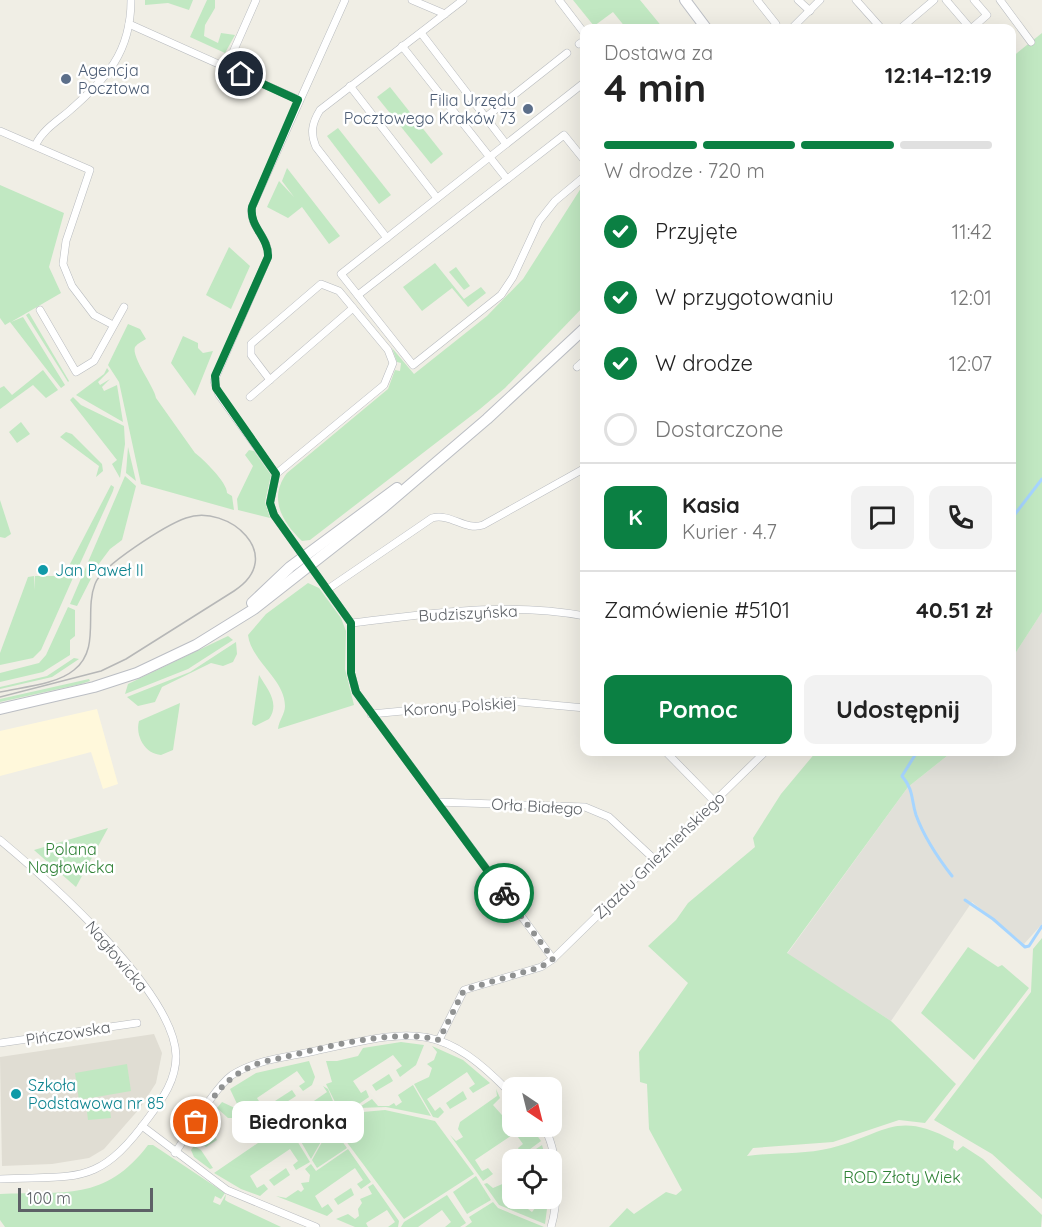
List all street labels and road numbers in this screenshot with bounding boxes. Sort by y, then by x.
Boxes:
street label: Budziszyńska [418,600,518,626]
street label: Korony Polskiej [403,692,517,720]
street label: Zjazdu Gnieźnieńskiego [589,787,729,923]
street label: Orła Białego [491,794,583,818]
street label: Nagłowicka [81,916,153,996]
street label: Pińczowska [24,1016,112,1050]

